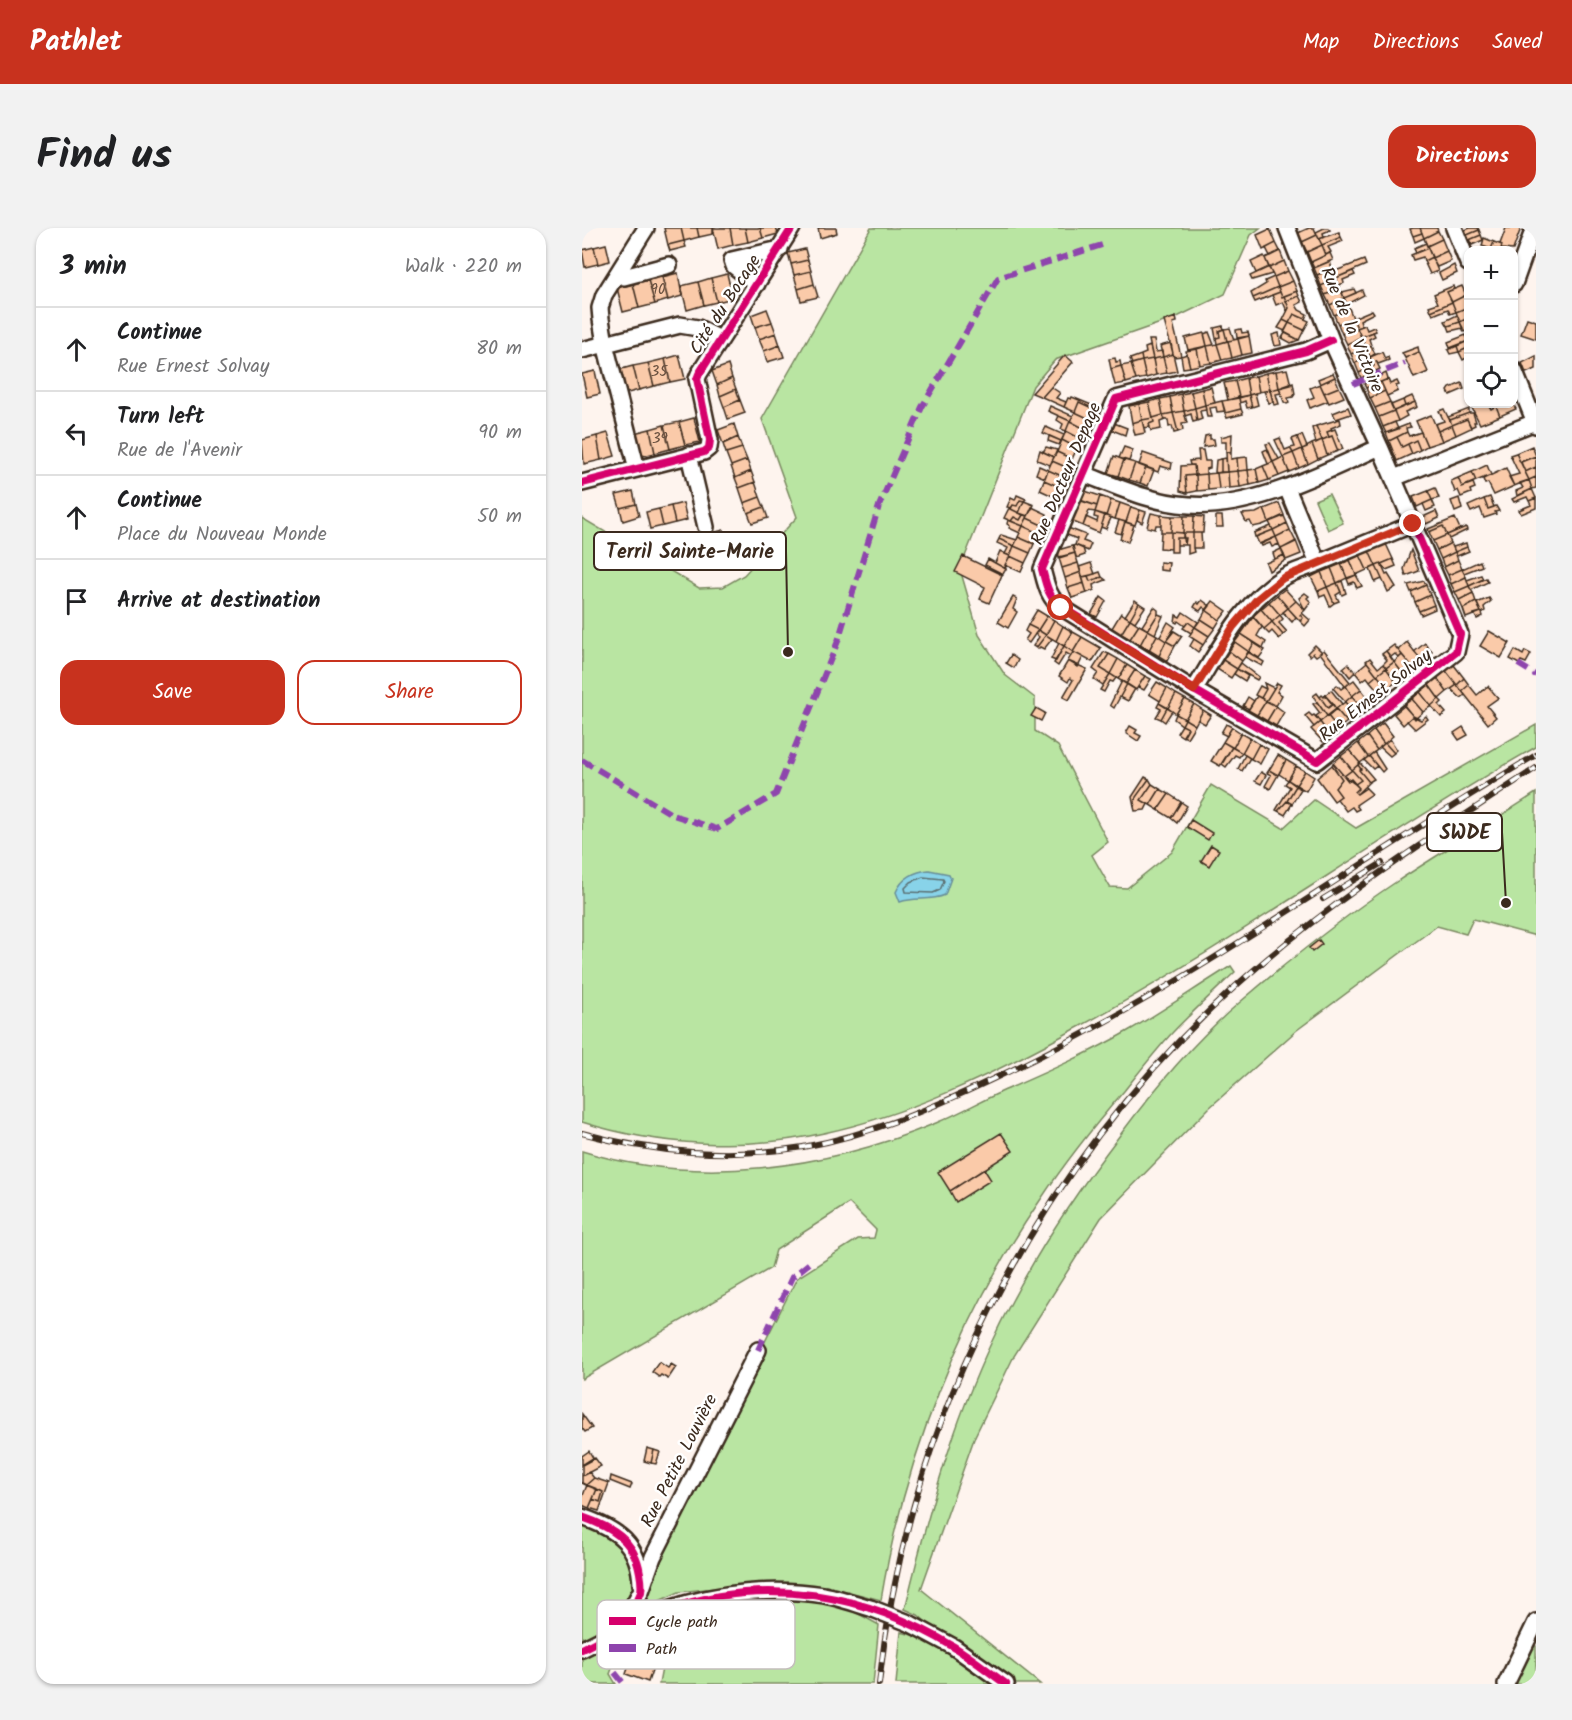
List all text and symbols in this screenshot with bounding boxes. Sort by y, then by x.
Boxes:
text: Pathlet [30,20,122,65]
text: Map [1303,26,1339,59]
text: Directions [1372,26,1459,59]
text: Saved [1492,26,1542,59]
text: Find us [36,123,172,190]
button: Directions [1388,125,1536,188]
text: 3 min [60,246,127,288]
map controls [1464,246,1518,408]
button: + [1464,246,1518,300]
street label: Cité du Bocage [683,249,769,361]
text: Walk · 220 m [405,251,522,283]
street label: Rue de la Victoire [1311,263,1391,397]
house number: 90 [651,278,666,302]
button: − [1464,300,1518,354]
text: Continue [117,316,202,351]
icon: ahead [60,333,93,366]
text: 80 m [476,333,522,365]
text: Rue Ernest Solvay [117,351,269,383]
button: locate [1464,354,1518,408]
house number: 35 [651,360,668,384]
street label: Rue Docteur Depage [1024,398,1110,550]
text: Turn left [117,400,204,435]
icon: left [60,417,93,450]
text: 90 m [478,417,522,449]
house number: 39 [652,427,669,451]
text: Rue de l'Avenir [117,435,242,467]
text: Continue [117,484,202,519]
icon: ahead [60,501,93,534]
text: 50 m [477,501,522,533]
route end [1399,510,1425,536]
text: Place du Nouveau Monde [117,519,327,551]
callout: Terril Sainte-Marie [594,532,786,570]
text: Terril Sainte-Marie [606,537,774,569]
text: Arrive at destination [117,584,320,619]
icon: arrive [60,585,93,618]
route start [1047,594,1073,620]
street label: Rue Ernest Solvay [1313,642,1439,750]
button: Save [60,660,285,725]
button: Share [297,660,522,725]
callout: SWDE [1427,813,1502,851]
text: SWDE [1439,818,1492,850]
street label: Rue Petite Louvière [634,1389,726,1533]
legend [597,1600,795,1669]
text: Cycle path [646,1610,718,1635]
text: Path [646,1637,677,1662]

